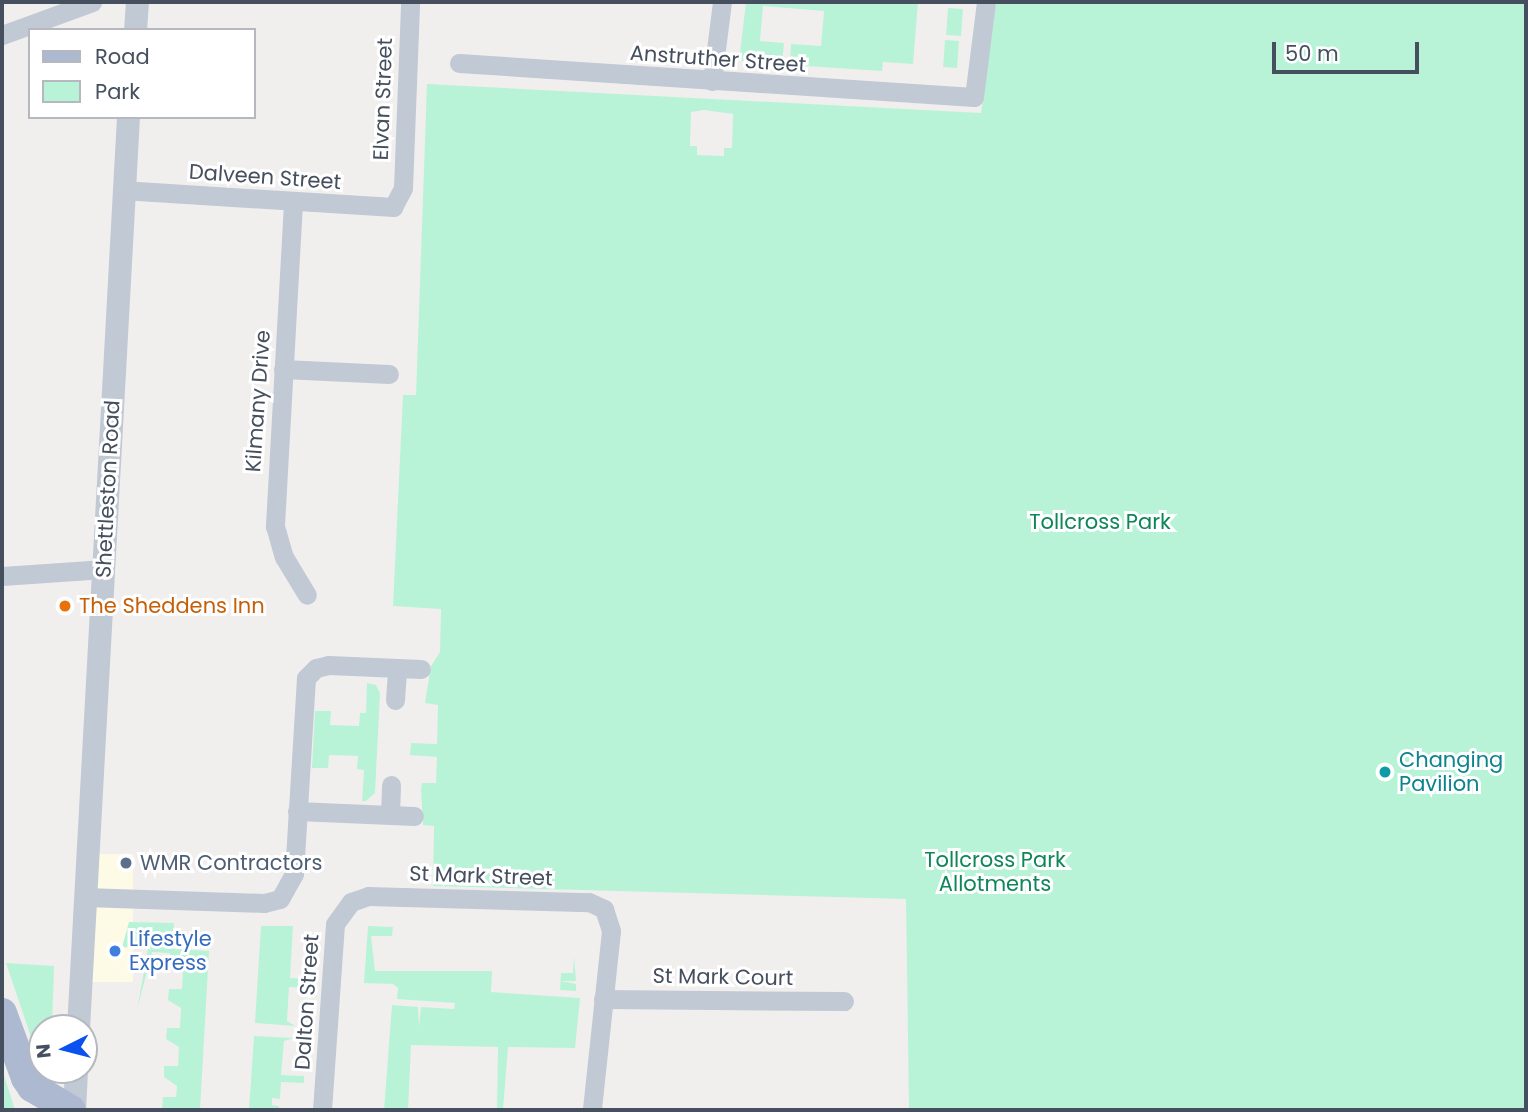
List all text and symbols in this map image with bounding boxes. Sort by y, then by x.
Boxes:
legend [28,28,256,119]
scale bar [1276,28,1423,72]
street label: Elvan Street [368,37,398,161]
text: 50 m [1285,39,1339,68]
street label: Anstruther Street [629,40,807,78]
text: Road [95,42,150,71]
text: Park [95,77,140,106]
street label: Dalveen Street [188,159,342,195]
street label: Kilmany Drive [240,329,276,473]
street label: Shettleston Road [91,399,125,579]
park label: Tollcross Park [1029,509,1171,535]
place label: The Sheddens Inn [79,593,265,619]
marker: The Sheddens Inn [57,598,73,614]
place label: Changing Pavilion [1399,747,1503,797]
marker: Changing Pavilion [1377,764,1393,780]
park label: Tollcross Park Allotments [924,847,1066,897]
place label: WMR Contractors [140,850,322,876]
marker: WMR Contractors [118,855,134,871]
street label: St Mark Street [409,861,553,891]
place label: Lifestyle Express [129,926,212,976]
street label: Dalton Street [290,933,324,1071]
marker: Lifestyle Express [107,943,123,959]
street label: St Mark Court [652,963,794,991]
north arrow [28,1014,98,1084]
text: N [29,1043,58,1060]

